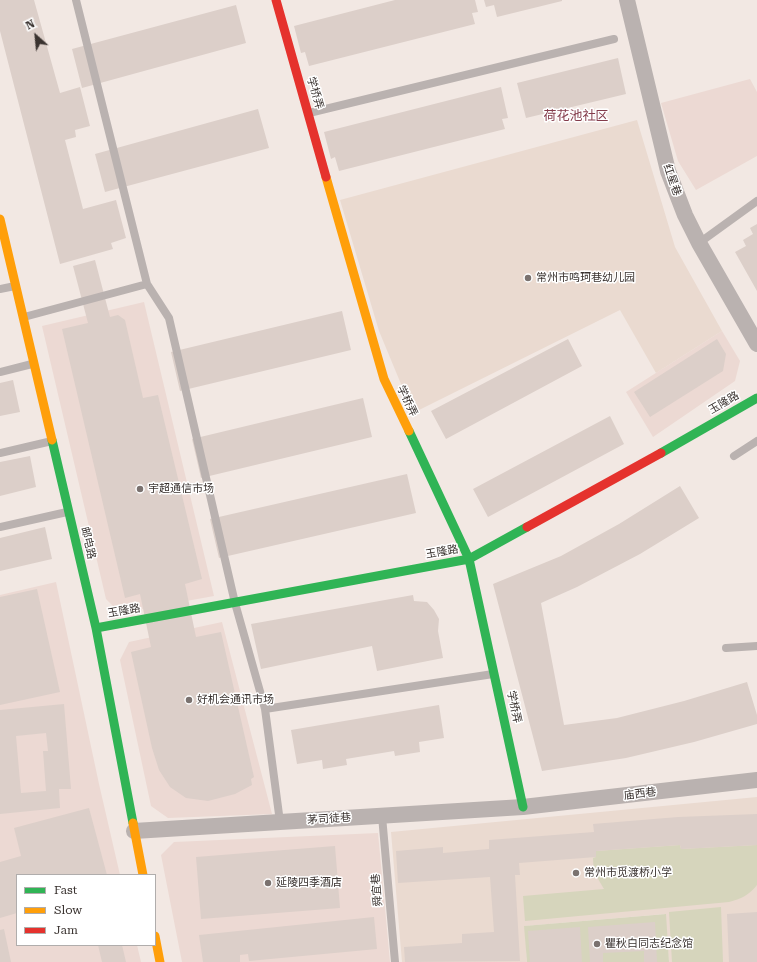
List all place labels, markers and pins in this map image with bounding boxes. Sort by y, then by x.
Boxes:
place label: 常州市鸣珂巷幼儿园 [536,271,635,285]
marker: 常州市鸣珂巷幼儿园 [523,273,533,283]
place label: 宇超通信市场 [148,482,214,496]
marker: 宇超通信市场 [135,484,145,494]
place label: 好机会通讯市场 [197,693,274,707]
marker: 好机会通讯市场 [184,695,194,705]
place label: 常州市觅渡桥小学 [584,866,672,880]
marker: 常州市觅渡桥小学 [571,868,581,878]
place label: 延陵四季酒店 [276,876,342,890]
marker: 延陵四季酒店 [263,878,273,888]
place label: 瞿秋白同志纪念馆 [605,937,693,951]
marker: 瞿秋白同志纪念馆 [592,939,602,949]

